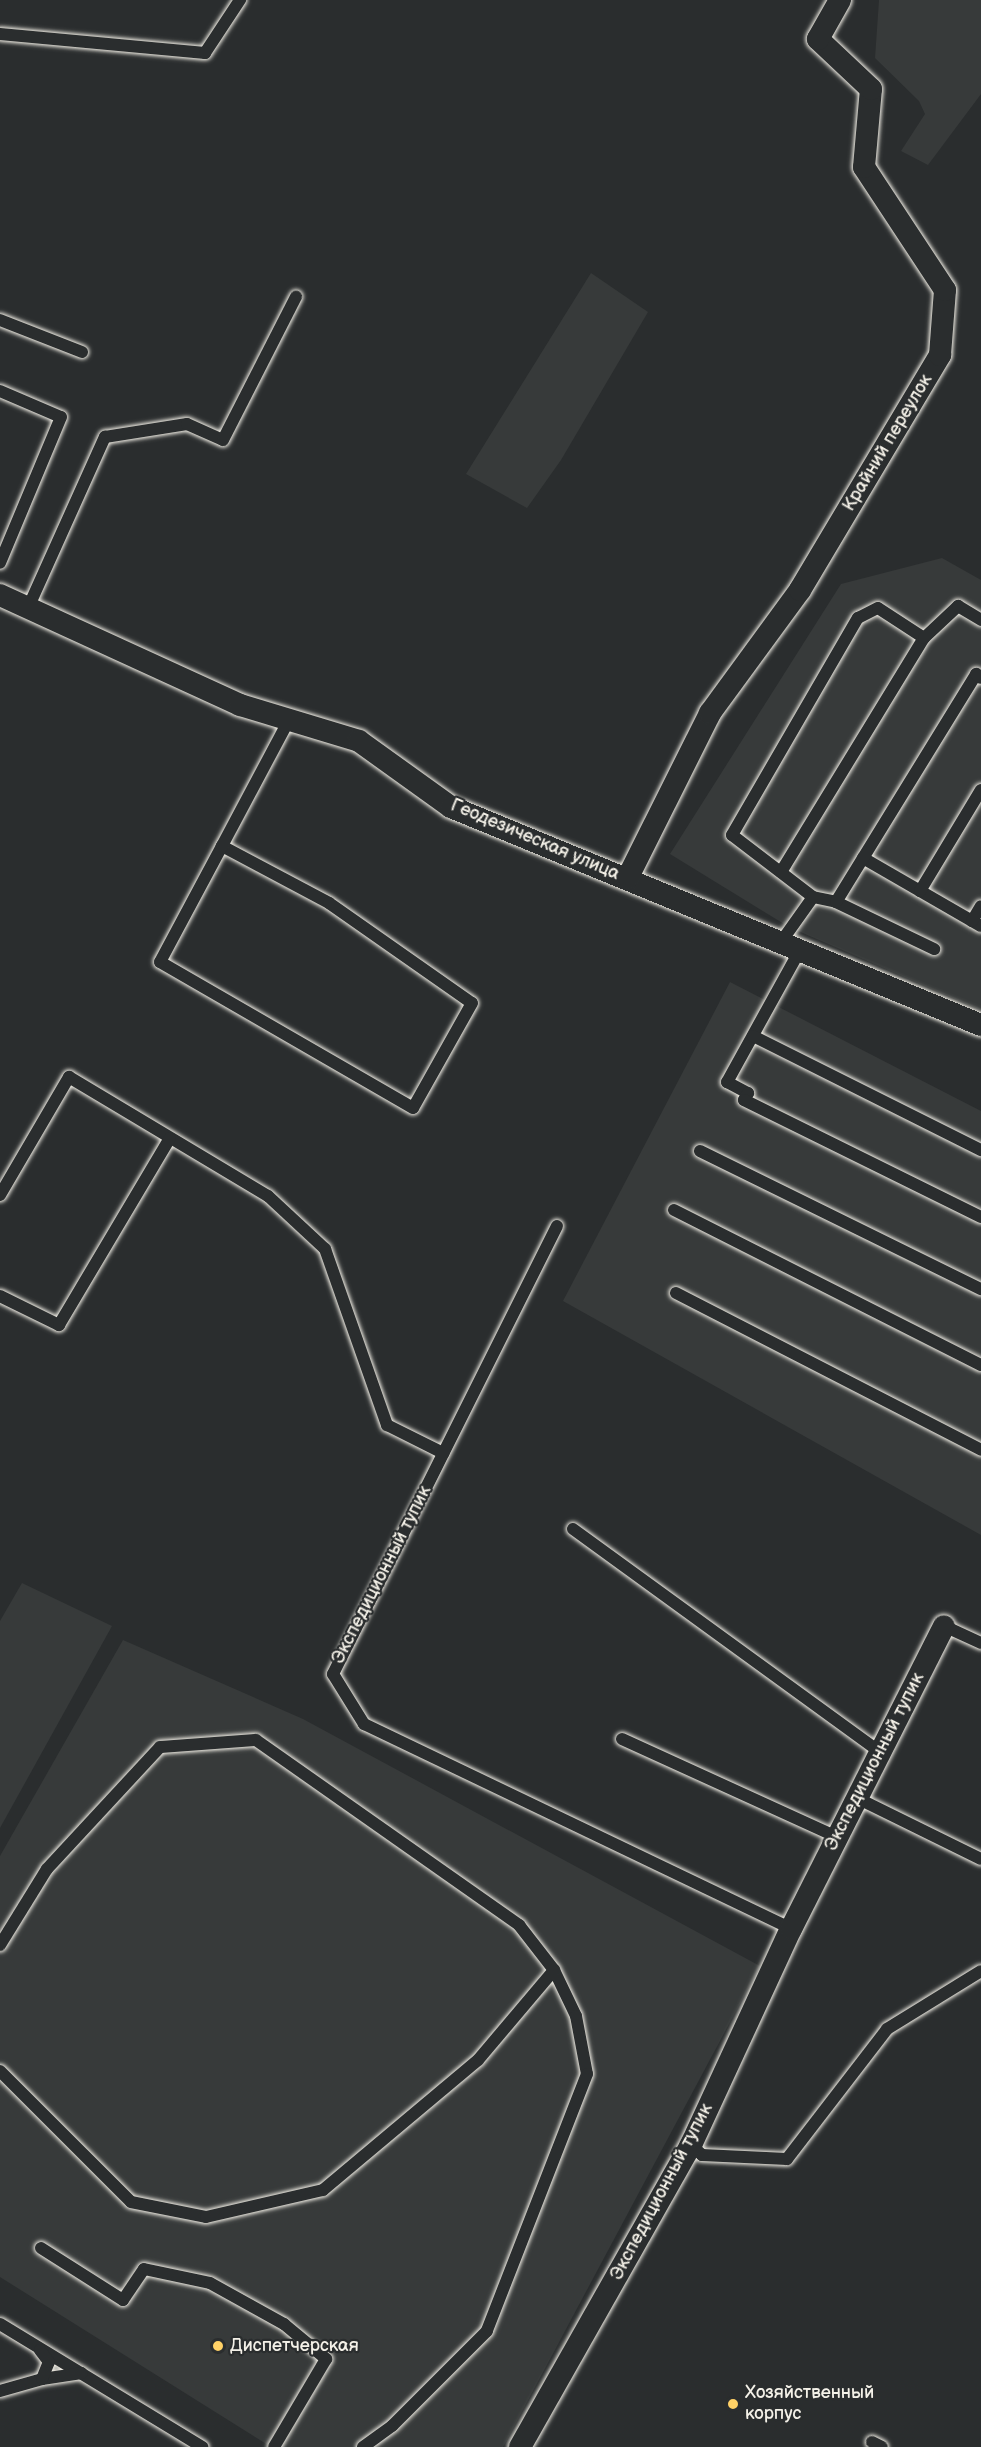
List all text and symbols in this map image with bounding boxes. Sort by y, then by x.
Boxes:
street label: Крайний переулок [839,371,937,515]
street label: Геодезическая улица [447,795,623,885]
street label: Экспедиционный тупик [328,1482,436,1668]
street label: Экспедиционный тупик [821,1669,929,1855]
street label: Экспедиционный тупик [606,2100,718,2284]
place label: Диспетчерская [230,2335,359,2357]
marker: Диспетчерская [211,2339,225,2353]
place label: Хозяйственный корпус [745,2383,874,2426]
marker: Хозяйственный корпус [726,2397,740,2411]

